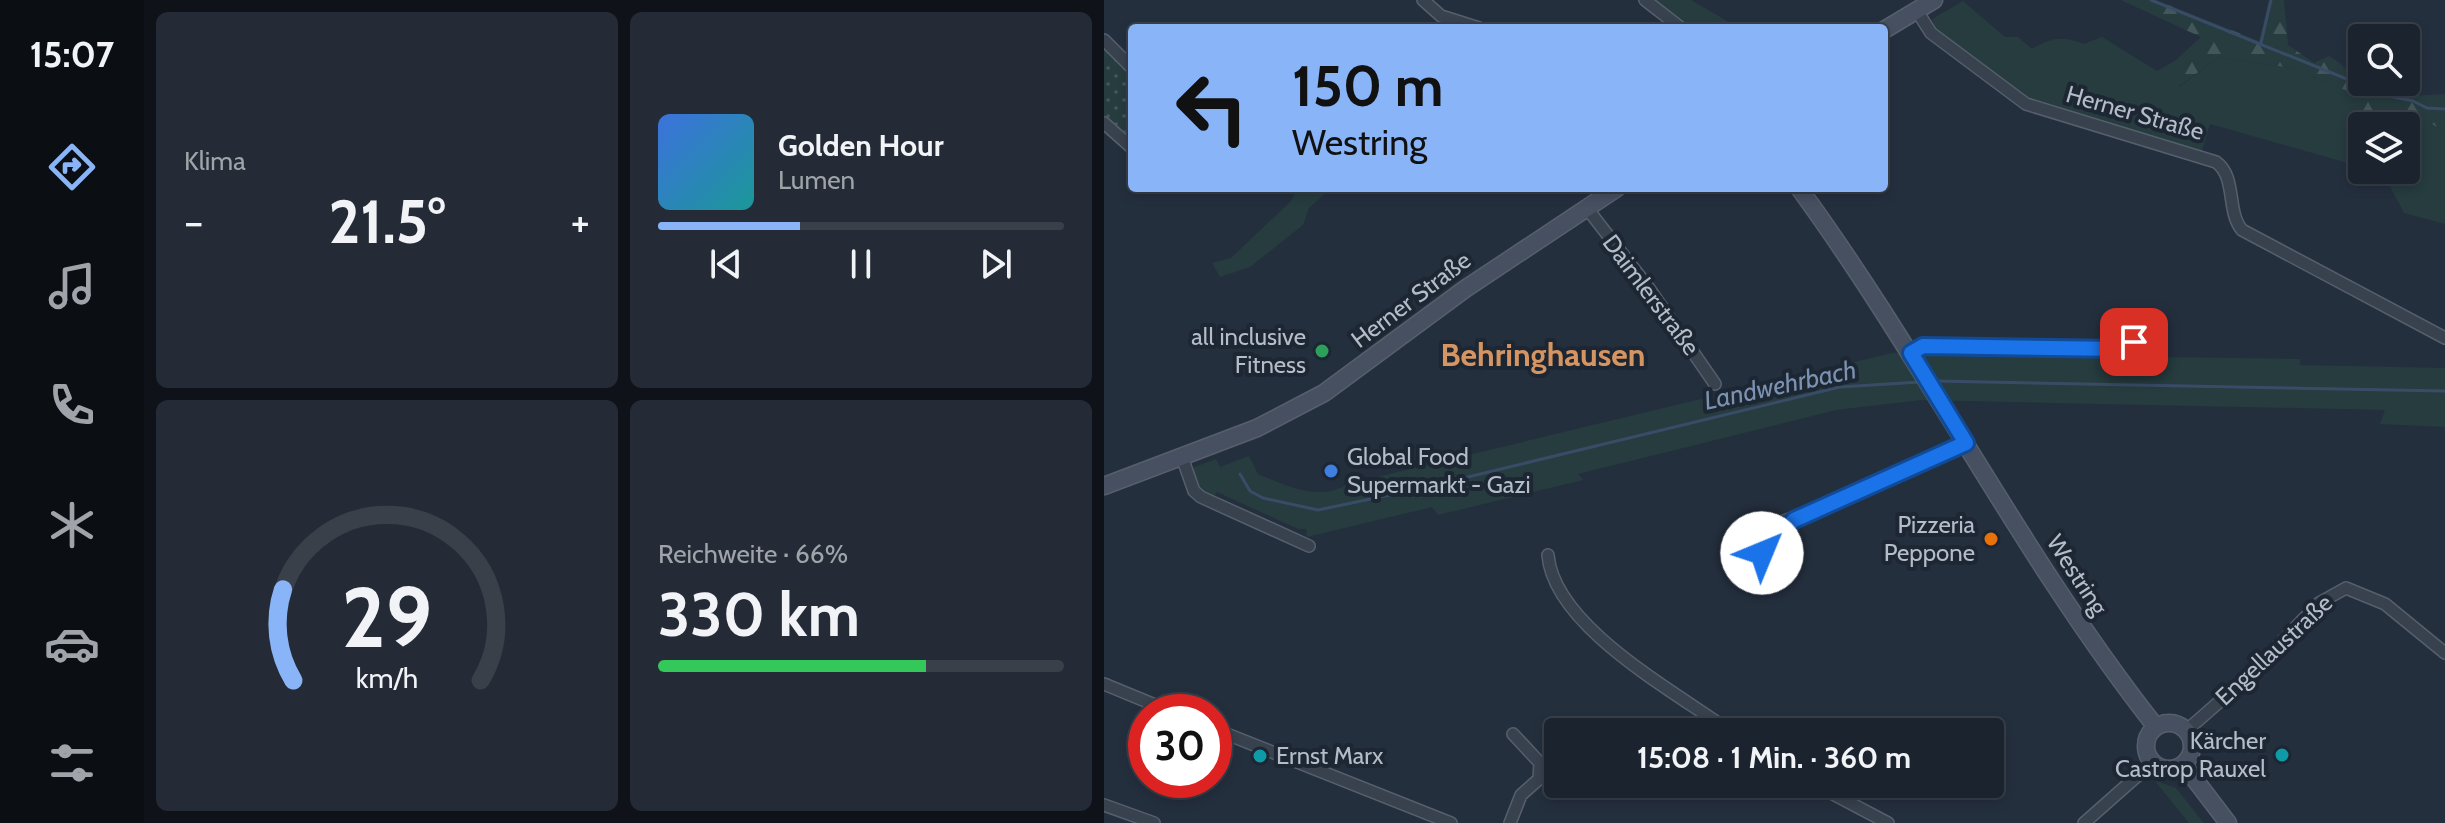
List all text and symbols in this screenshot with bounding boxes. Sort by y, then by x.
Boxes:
map controls [2348,24,2420,184]
button: search [2348,24,2420,96]
text: 15:07 [30,32,114,76]
text: 150 m [1292,52,1444,120]
icon: left [1160,56,1264,160]
street label: Herner Straße [2063,79,2207,146]
button: layers [2348,112,2420,184]
text: Westring [1292,120,1427,164]
text: Golden Hour [778,127,944,164]
icon: directions [44,139,100,195]
text: Klima [184,145,246,177]
text: Lumen [778,164,855,196]
text: 21.5° [329,185,445,258]
text: − [184,195,203,248]
text: + [571,195,590,248]
street label: Daimlerstraße [1597,229,1706,361]
icon: previous [704,242,748,286]
icon: pause [839,242,883,286]
icon: next [974,242,1018,286]
street label: Herner Straße [1345,245,1476,354]
icon: music [44,258,100,314]
pin [2100,308,2168,376]
icon: arrive [2112,320,2156,364]
place label: all inclusive Fitness [1191,322,1306,379]
district label: Behringhausen [1441,335,1645,374]
marker: all inclusive Fitness [1313,342,1331,360]
water label: Landwehrbach [1701,353,1859,417]
icon: phone [44,377,100,433]
place label: Global Food Supermarkt - Gazi [1347,442,1531,499]
marker: Global Food Supermarkt - Gazi [1322,462,1340,480]
icon: climate [44,497,100,553]
place label: Pizzeria Peppone [1884,510,1975,567]
position arrow [1720,511,1804,595]
street label: Westring [2041,529,2115,621]
marker: Pizzeria Peppone [1982,530,2000,548]
text: Reichweite · 66% [658,538,848,570]
text: 29 [342,567,432,668]
text: 330 km [658,578,860,651]
street label: Engellaustraße [2209,588,2338,711]
icon: car [44,616,100,672]
text: km/h [356,660,418,695]
speed limit sign: 30 [1128,694,1232,798]
place label: Kärcher Castrop Rauxel [2115,726,2266,783]
icon: filters [44,735,100,791]
text: 15:08 · 1 Min. · 360 m [1637,739,1911,776]
place label: Ernst Marx [1276,741,1384,770]
marker: Kärcher Castrop Rauxel [2273,746,2291,764]
marker: Ernst Marx [1251,747,1269,765]

